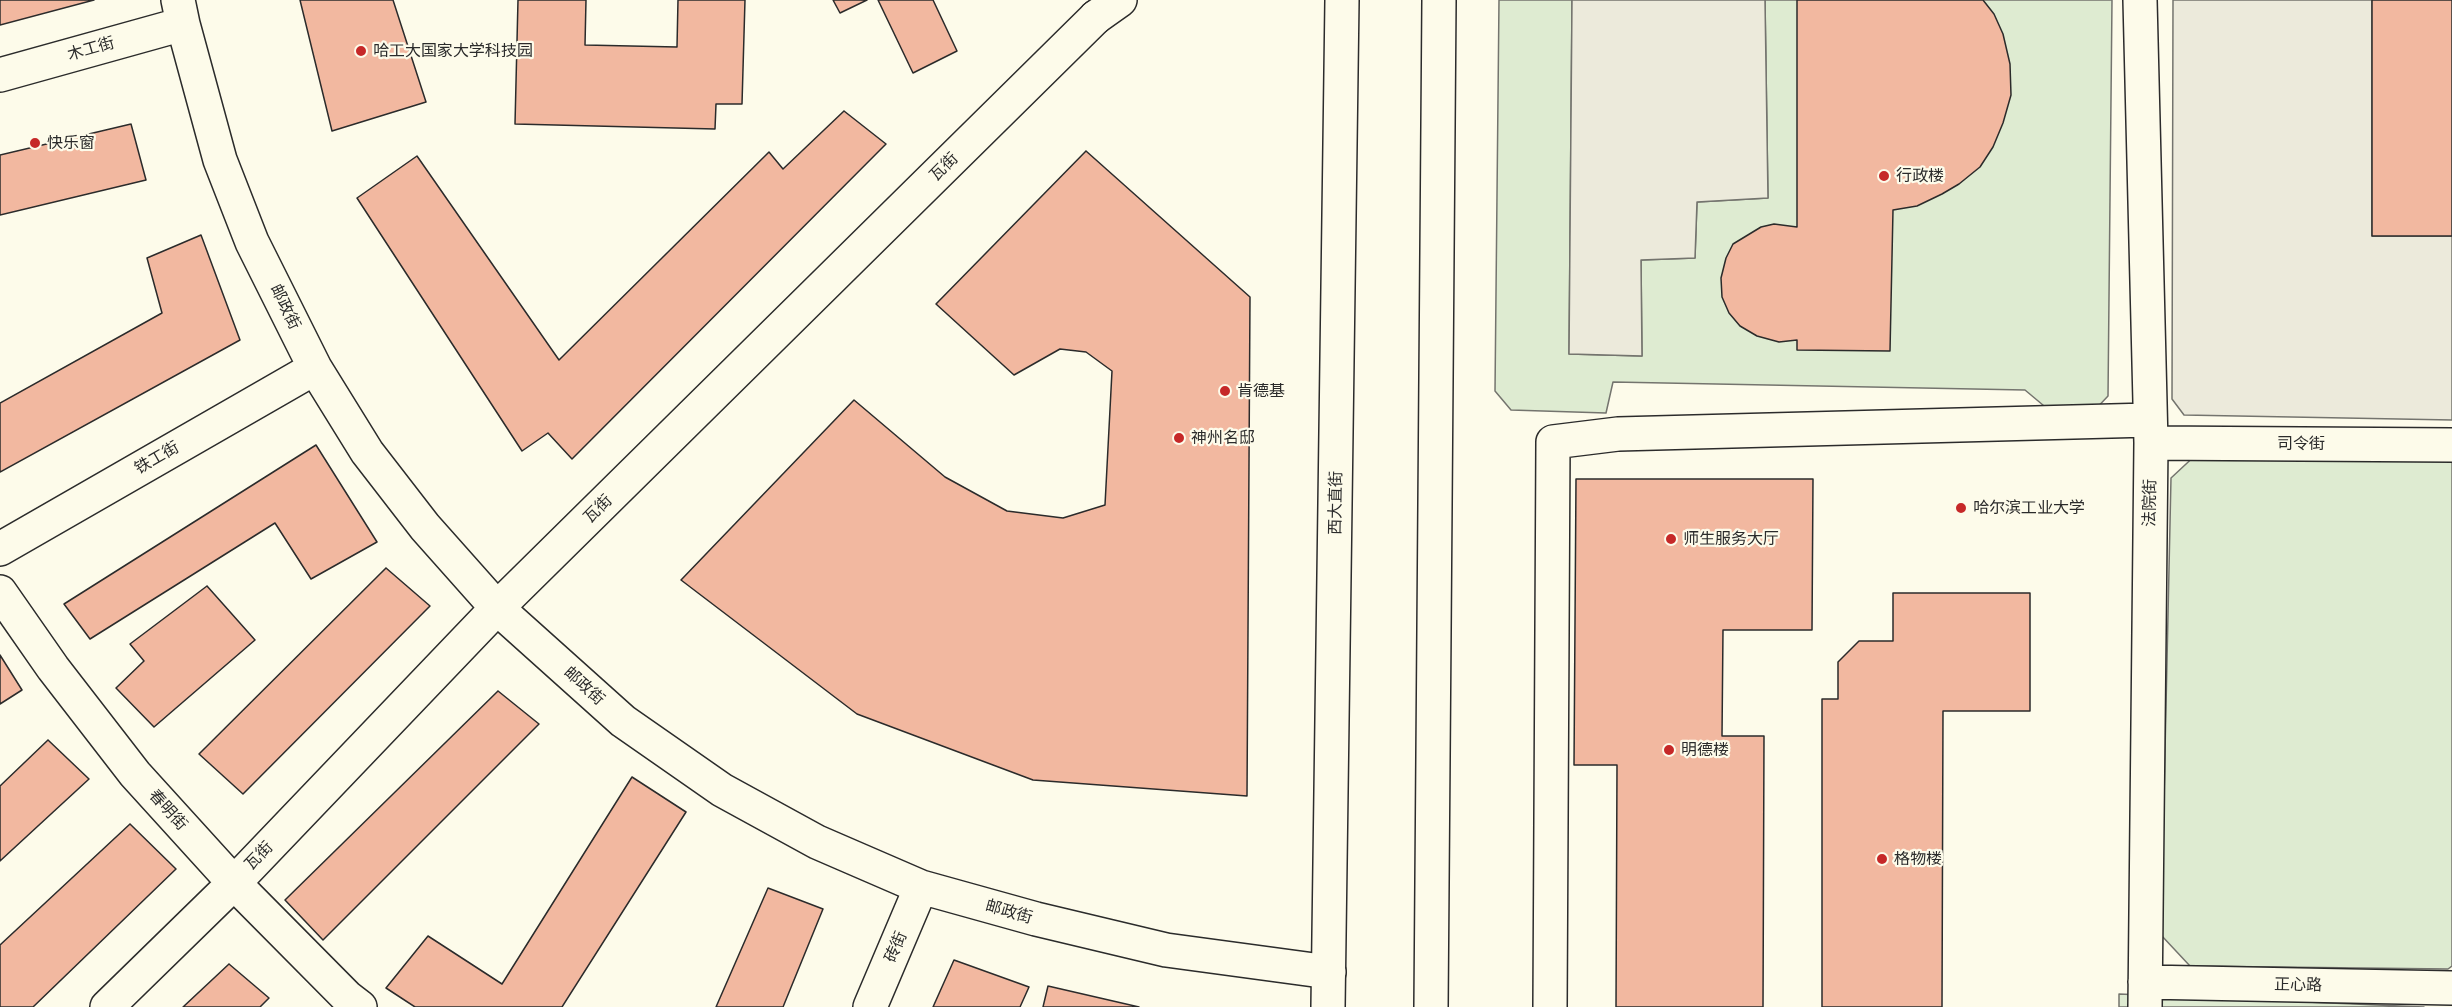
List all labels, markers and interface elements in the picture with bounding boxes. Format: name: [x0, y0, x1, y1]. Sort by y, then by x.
street label: 木工街: [65, 33, 117, 65]
place label: 哈工大国家大学科技园: [373, 41, 533, 61]
marker: 哈工大国家大学科技园: [354, 44, 368, 58]
place label: 快乐窗: [47, 133, 95, 153]
marker: 快乐窗: [28, 136, 42, 150]
street label: 瓦街: [926, 149, 962, 185]
place label: 行政楼: [1896, 166, 1944, 186]
marker: 行政楼: [1877, 169, 1891, 183]
street label: 邮政街: [266, 281, 304, 333]
place label: 肯德基: [1237, 381, 1285, 401]
marker: 肯德基: [1218, 384, 1232, 398]
place label: 神州名邸: [1191, 428, 1255, 448]
marker: 神州名邸: [1172, 431, 1186, 445]
street label: 司令街: [2277, 434, 2325, 454]
street label: 铁工街: [131, 438, 183, 478]
street label: 西大直街: [1326, 471, 1346, 535]
street label: 法院街: [2140, 479, 2160, 527]
street label: 瓦街: [580, 491, 616, 527]
place label: 哈尔滨工业大学: [1973, 498, 2085, 518]
marker: 哈尔滨工业大学: [1954, 501, 1968, 515]
place label: 师生服务大厅: [1683, 529, 1779, 549]
marker: 师生服务大厅: [1664, 532, 1678, 546]
street label: 邮政街: [560, 663, 608, 709]
place label: 明德楼: [1681, 740, 1729, 760]
marker: 明德楼: [1662, 743, 1676, 757]
street label: 春明街: [145, 786, 191, 834]
street label: 瓦街: [241, 838, 277, 874]
place label: 格物楼: [1894, 849, 1942, 869]
marker: 格物楼: [1875, 852, 1889, 866]
street label: 邮政街: [983, 896, 1035, 928]
street label: 砖街: [881, 929, 911, 965]
street label: 正心路: [2274, 975, 2322, 995]

